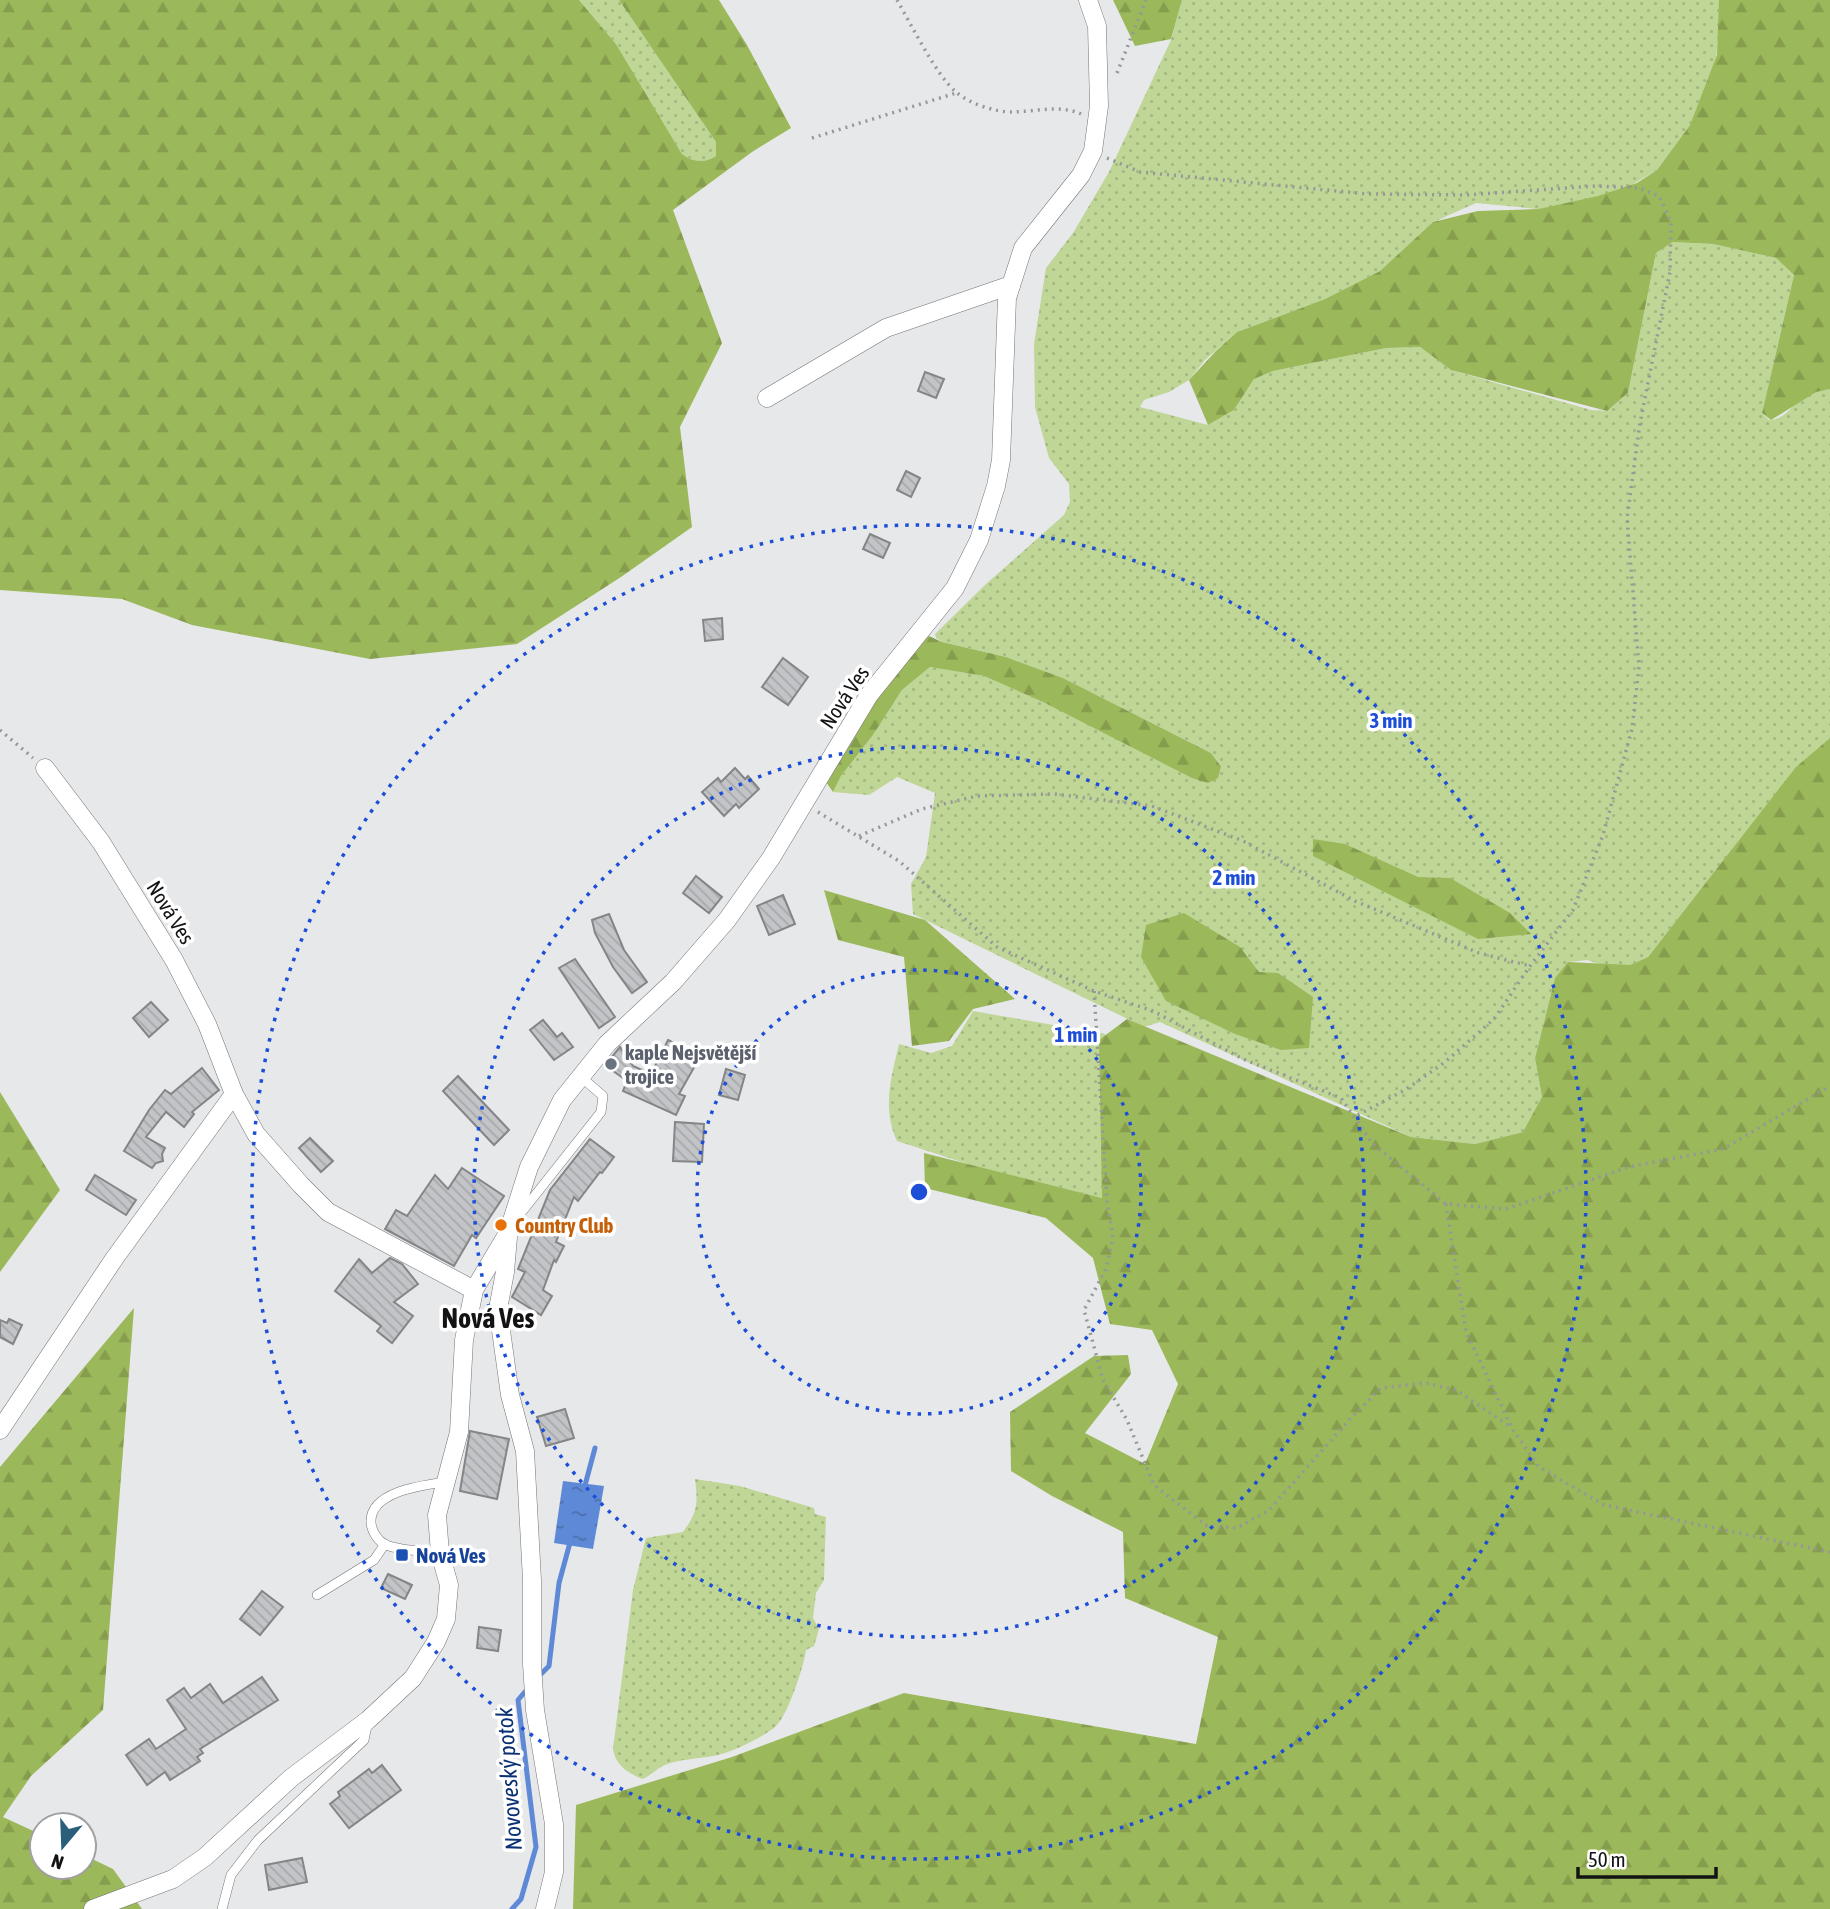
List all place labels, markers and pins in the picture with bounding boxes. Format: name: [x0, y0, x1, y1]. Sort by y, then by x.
place label: kaple Nejsvětější trojice: [624, 1040, 756, 1088]
marker: kaple Nejsvětější trojice: [603, 1056, 619, 1072]
centre of rings: [907, 1180, 931, 1204]
place label: Country Club: [515, 1213, 614, 1237]
marker: Country Club: [493, 1217, 509, 1233]
place label: Nová Ves: [416, 1543, 486, 1567]
marker: Nová Ves: [394, 1547, 410, 1563]

